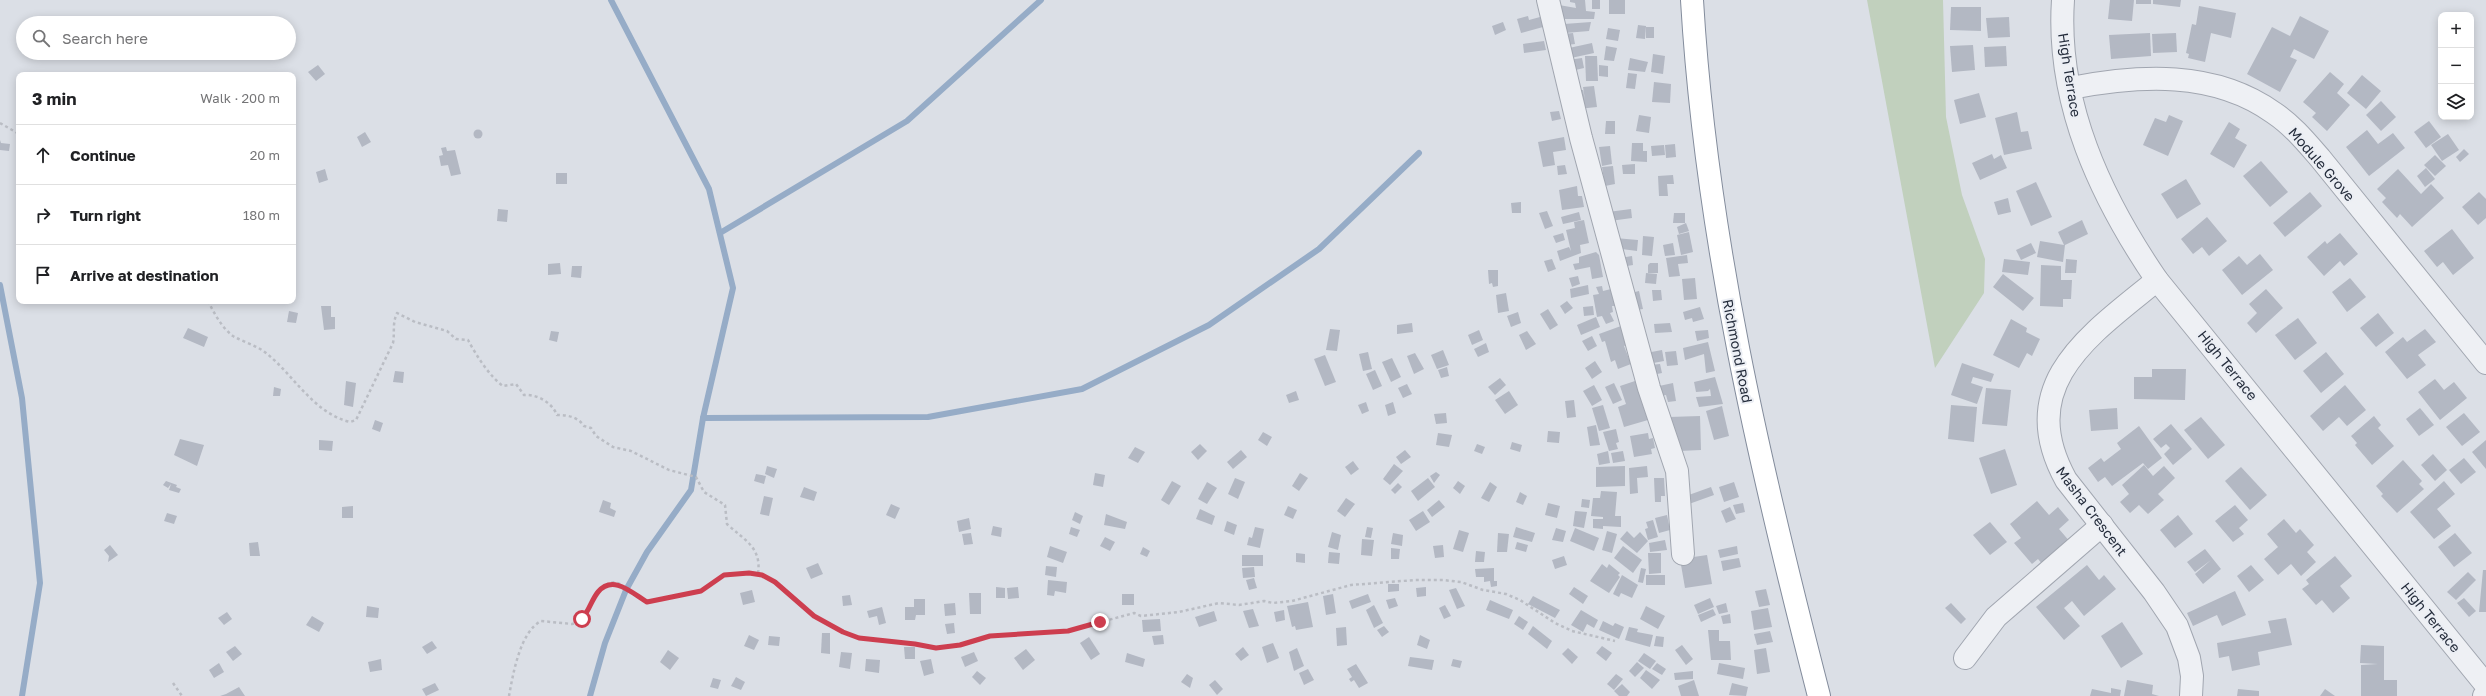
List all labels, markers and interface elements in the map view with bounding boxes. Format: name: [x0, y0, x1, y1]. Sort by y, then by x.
map controls: [2438, 12, 2474, 120]
button: +: [2438, 12, 2474, 48]
search box: [16, 16, 296, 60]
icon: search: [30, 27, 52, 49]
text: Search here: [62, 29, 148, 47]
street label: High Terrace: [2055, 32, 2085, 118]
button: −: [2438, 48, 2474, 84]
button: layers: [2438, 84, 2474, 120]
text: 3 min: [32, 88, 76, 109]
text: Walk · 200 m: [200, 90, 280, 106]
street label: Module Grove: [2285, 124, 2359, 204]
icon: ahead: [32, 144, 54, 166]
text: Continue: [70, 146, 136, 164]
text: 20 m: [250, 147, 280, 163]
icon: right: [32, 204, 54, 226]
text: Turn right: [70, 206, 141, 224]
text: 180 m: [243, 207, 280, 223]
icon: arrive: [32, 264, 54, 286]
text: Arrive at destination: [70, 266, 219, 284]
street label: Richmond Road: [1720, 298, 1756, 404]
street label: High Terrace: [2195, 327, 2261, 403]
street label: Masha Crescent: [2053, 463, 2131, 559]
street label: High Terrace: [2398, 579, 2464, 655]
route start: [573, 610, 591, 628]
route end: [1091, 613, 1109, 631]

